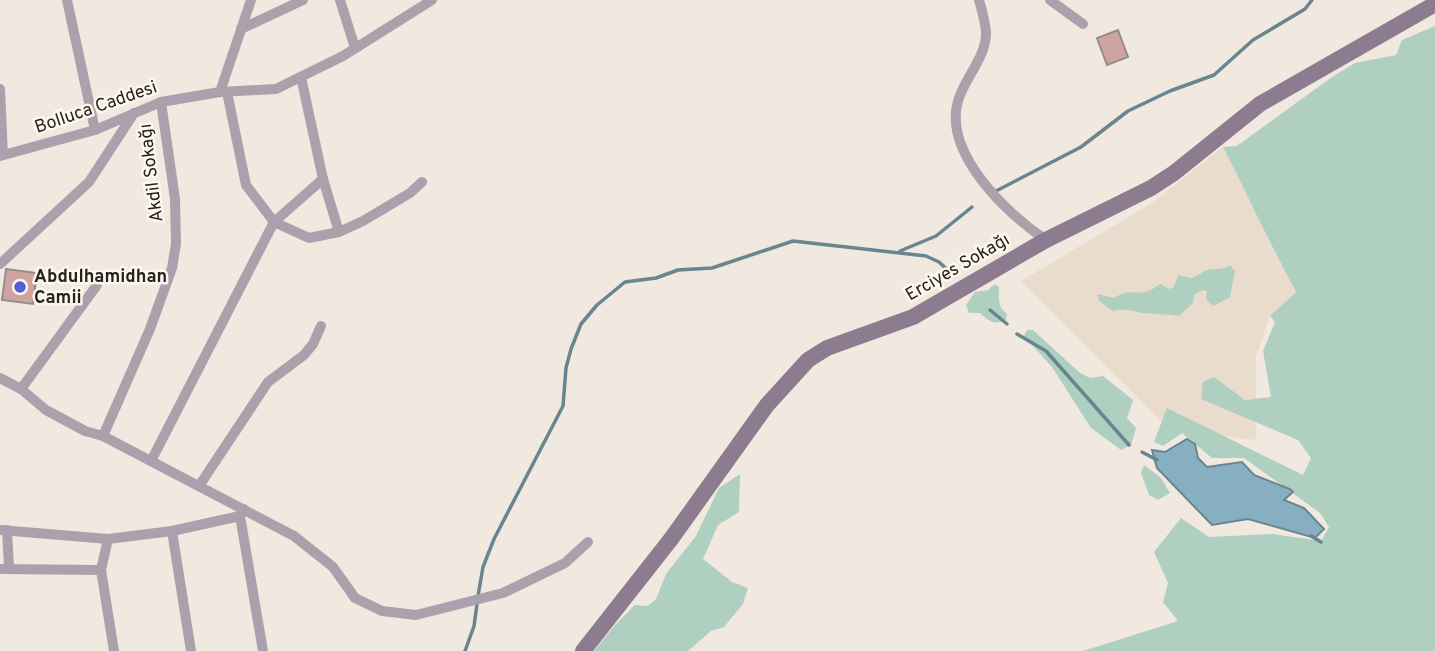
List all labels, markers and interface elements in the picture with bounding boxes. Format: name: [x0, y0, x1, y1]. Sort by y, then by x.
street label: Bolluca Caddesi: [32, 76, 160, 140]
street label: Akdil Sokağı: [135, 122, 169, 224]
street label: Erciyes Sokağı: [902, 229, 1014, 307]
place label: Abdulhamidhan Camii: [34, 266, 167, 310]
marker: Abdulhamidhan Camii: [12, 279, 28, 295]

